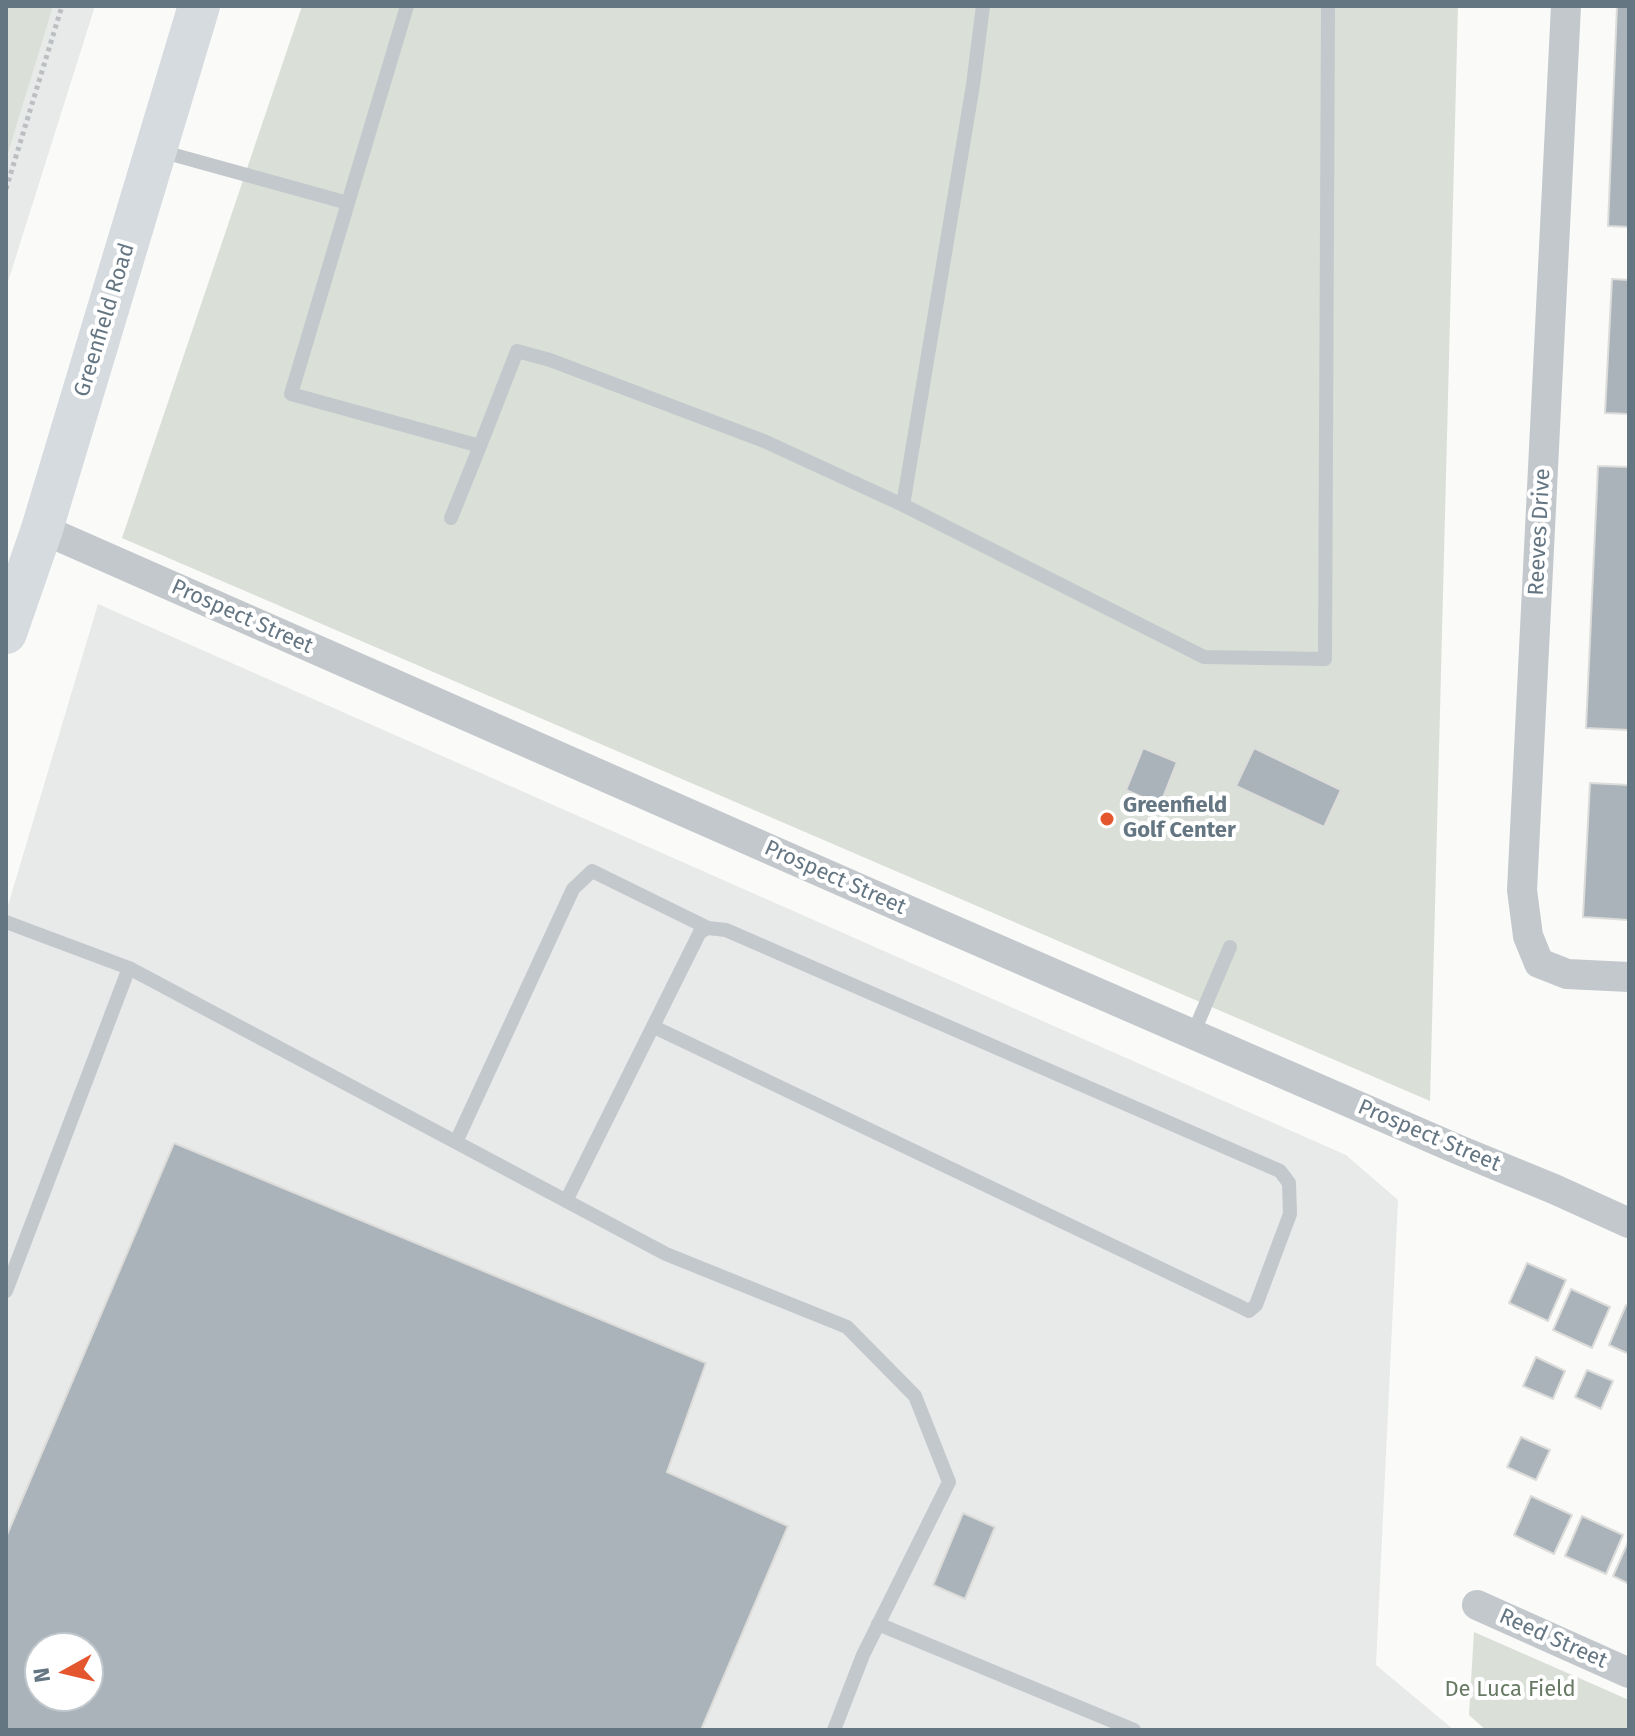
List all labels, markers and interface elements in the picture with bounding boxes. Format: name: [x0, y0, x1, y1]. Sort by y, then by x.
street label: Greenfield Road: [69, 240, 141, 400]
street label: Reeves Drive: [1523, 468, 1557, 596]
street label: Prospect Street: [167, 574, 317, 660]
place label: Greenfield Golf Center: [1123, 793, 1236, 844]
marker: Greenfield Golf Center: [1098, 810, 1116, 828]
street label: Prospect Street: [760, 835, 910, 921]
street label: Prospect Street: [1354, 1094, 1504, 1178]
street label: Reed Street: [1495, 1603, 1611, 1675]
north arrow: [24, 1632, 104, 1712]
text: N: [27, 1666, 56, 1684]
park label: De Luca Field: [1444, 1677, 1576, 1703]

